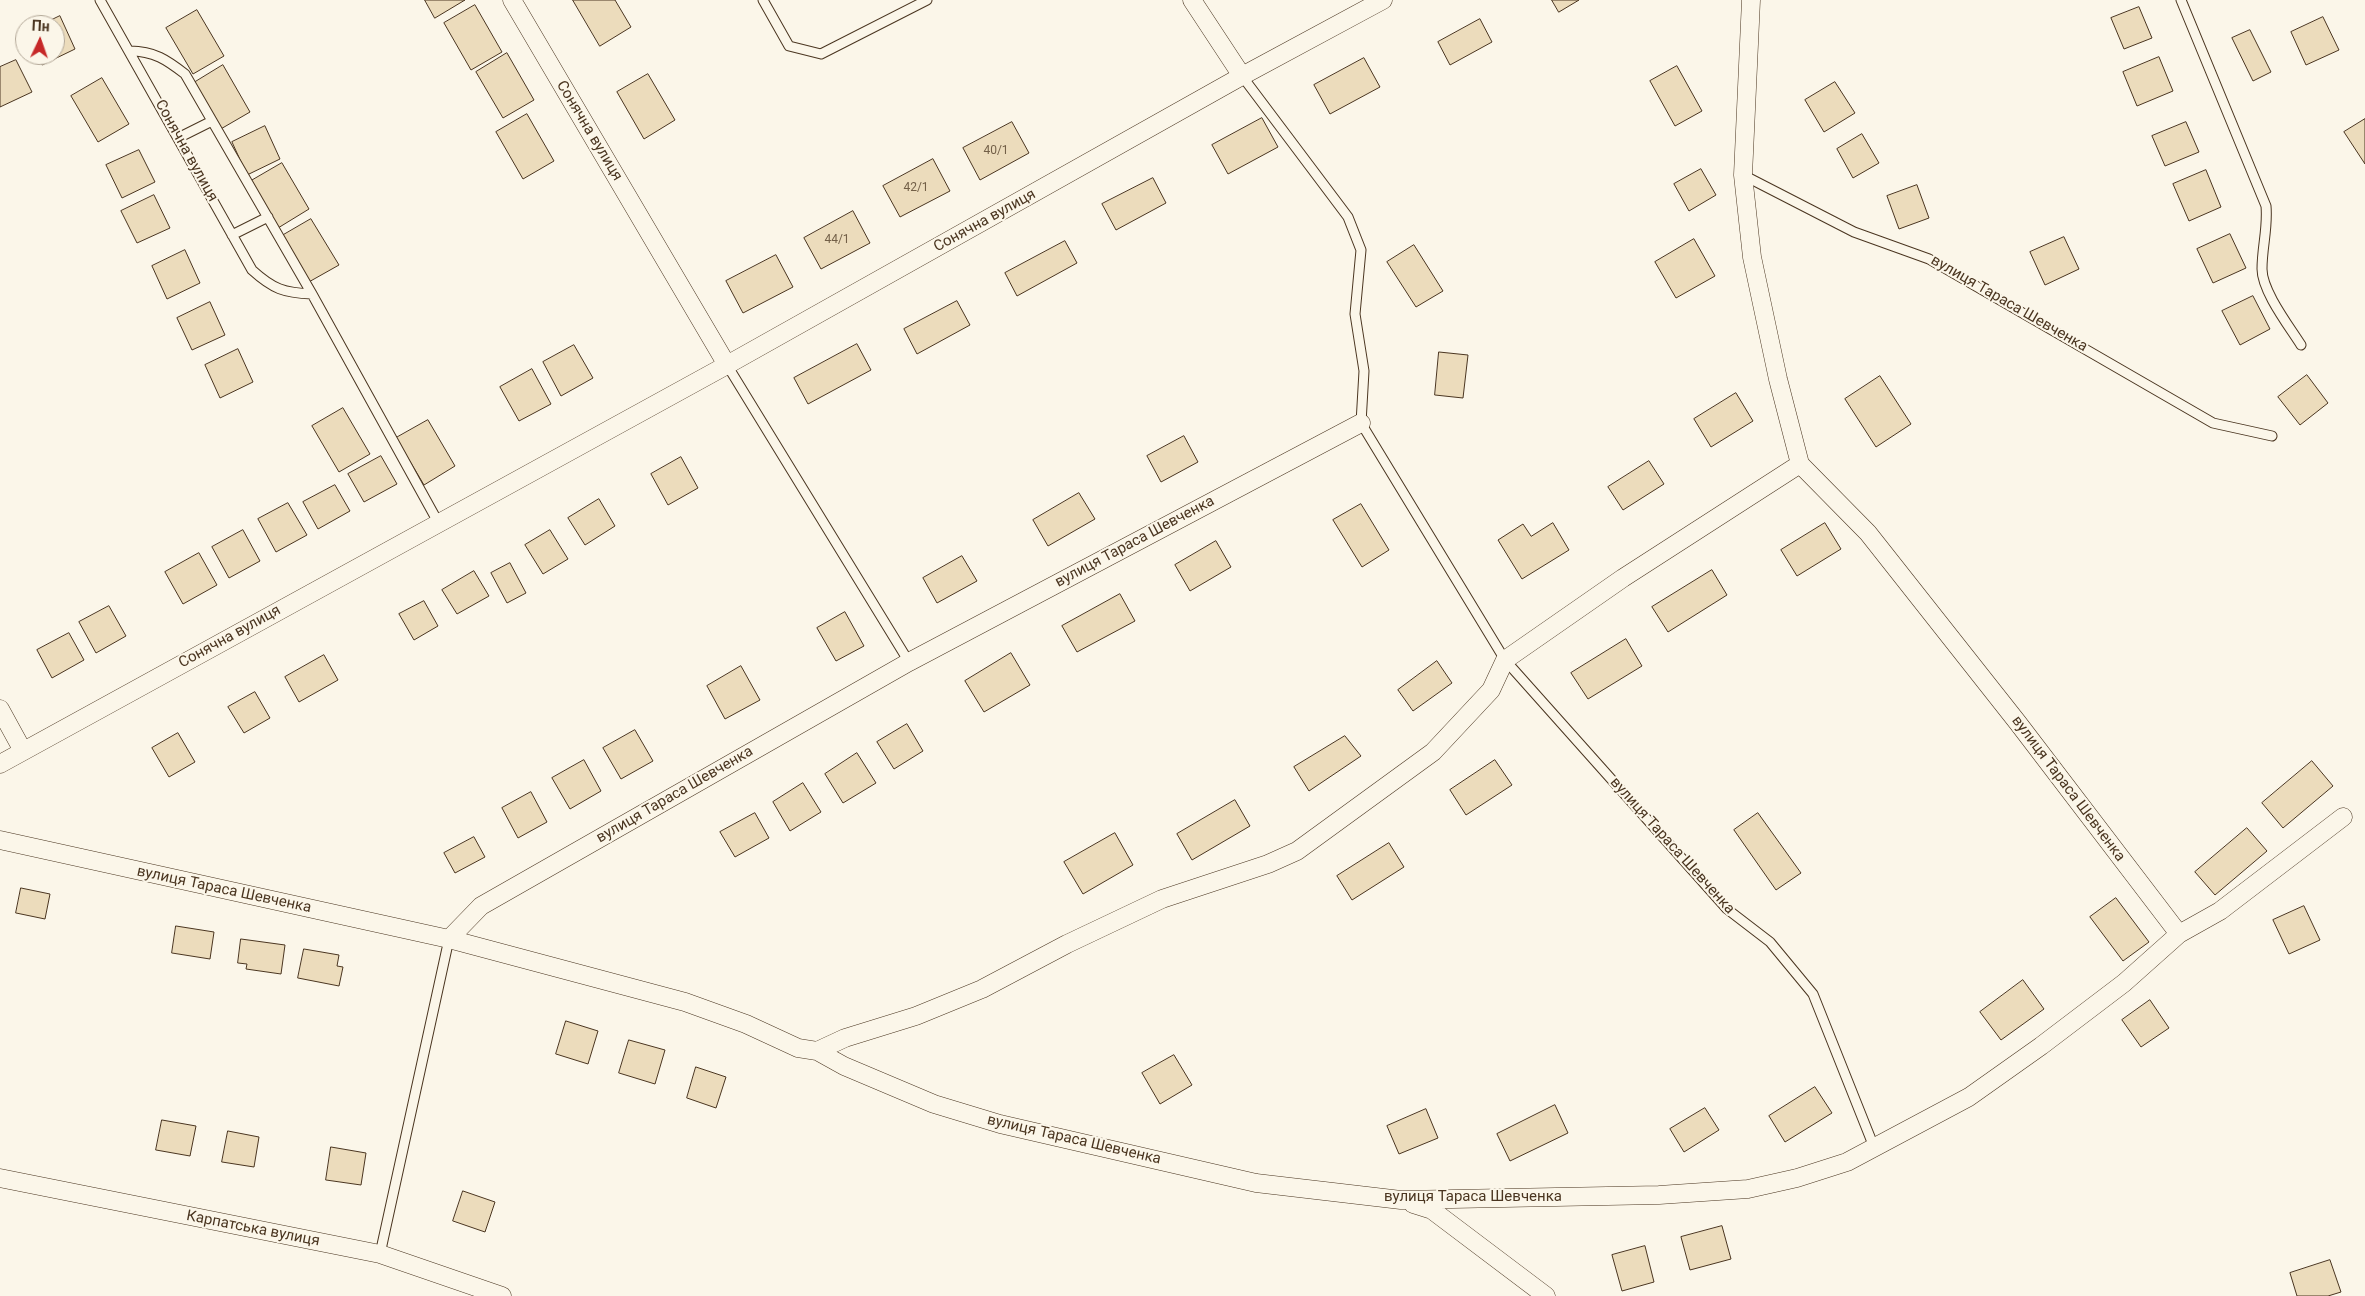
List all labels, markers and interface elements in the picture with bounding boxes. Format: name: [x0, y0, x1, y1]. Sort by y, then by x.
north arrow: [15, 15, 65, 65]
text: Пн: [31, 18, 50, 34]
street label: Сонячна вулиця: [552, 78, 626, 184]
street label: Сонячна вулиця: [151, 97, 221, 205]
house number: 40/1: [983, 144, 1009, 158]
house number: 42/1: [903, 181, 929, 195]
street label: Сонячна вулиця: [931, 186, 1039, 256]
house number: 44/1: [824, 233, 850, 247]
street label: вулиця Тараса Шевченка: [1927, 252, 2091, 356]
street label: вулиця Тараса Шевченка: [1052, 492, 1218, 592]
street label: Сонячна вулиця: [176, 602, 284, 672]
street label: вулиця Тараса Шевченка: [2007, 713, 2129, 865]
street label: вулиця Тараса Шевченка: [593, 743, 757, 847]
street label: вулиця Тараса Шевченка: [1606, 774, 1738, 918]
street label: вулиця Тараса Шевченка: [135, 863, 313, 917]
street label: вулиця Тараса Шевченка: [985, 1111, 1163, 1169]
street label: вулиця Тараса Шевченка: [1384, 1188, 1562, 1206]
street label: Карпатська вулиця: [185, 1207, 321, 1251]

